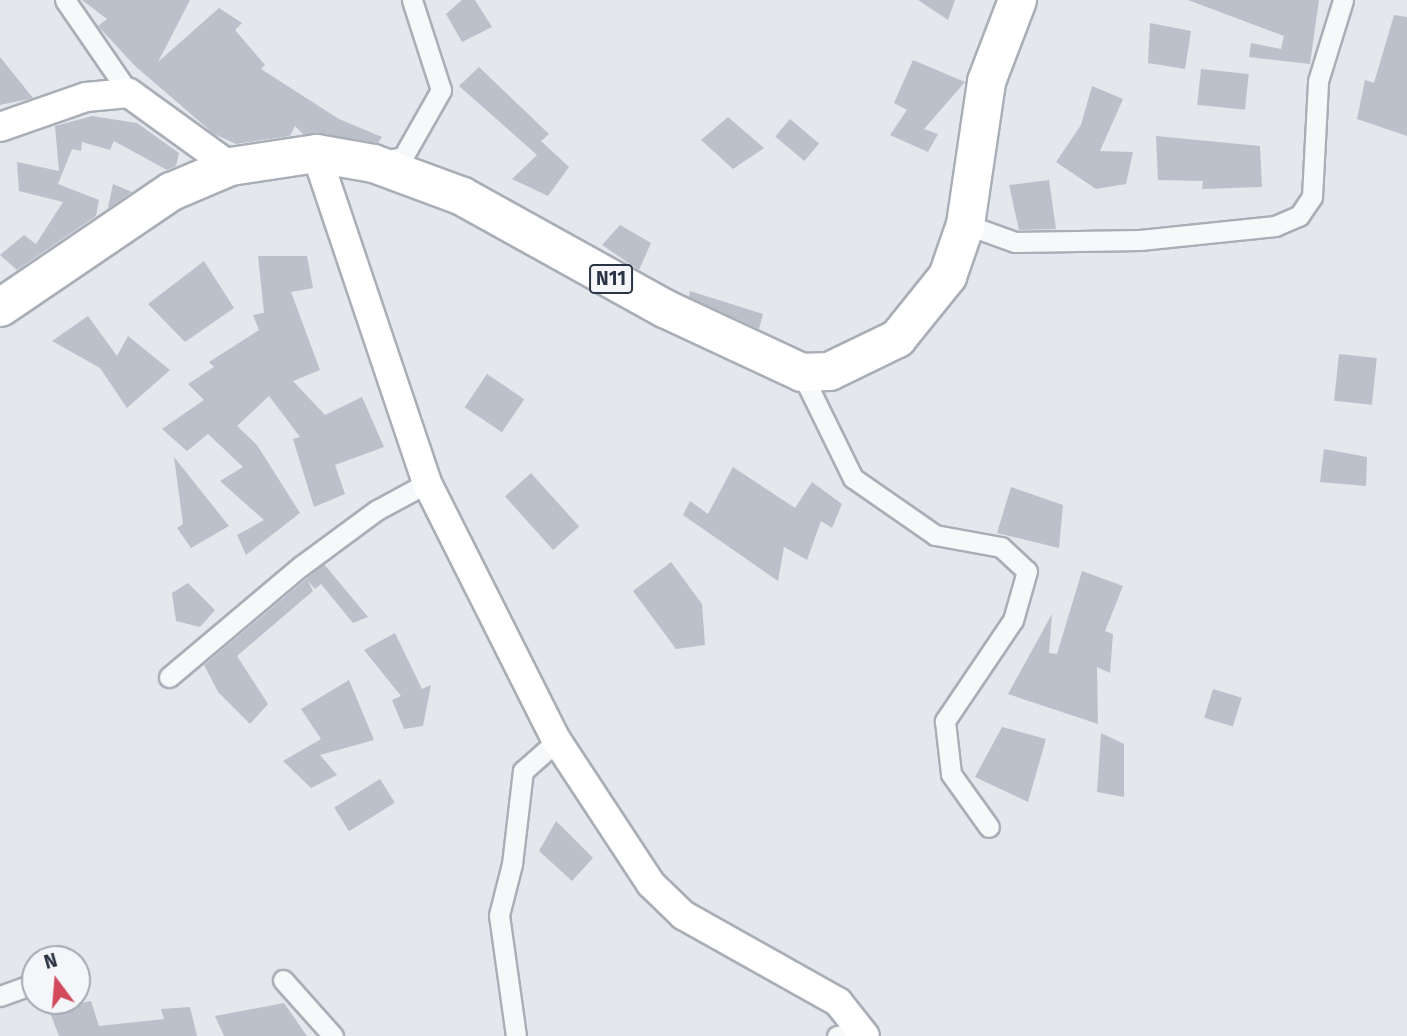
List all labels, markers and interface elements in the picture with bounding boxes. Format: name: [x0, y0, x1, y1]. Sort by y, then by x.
road number: N11: [588, 264, 634, 294]
north arrow: [21, 945, 91, 1015]
text: N: [41, 948, 60, 974]

